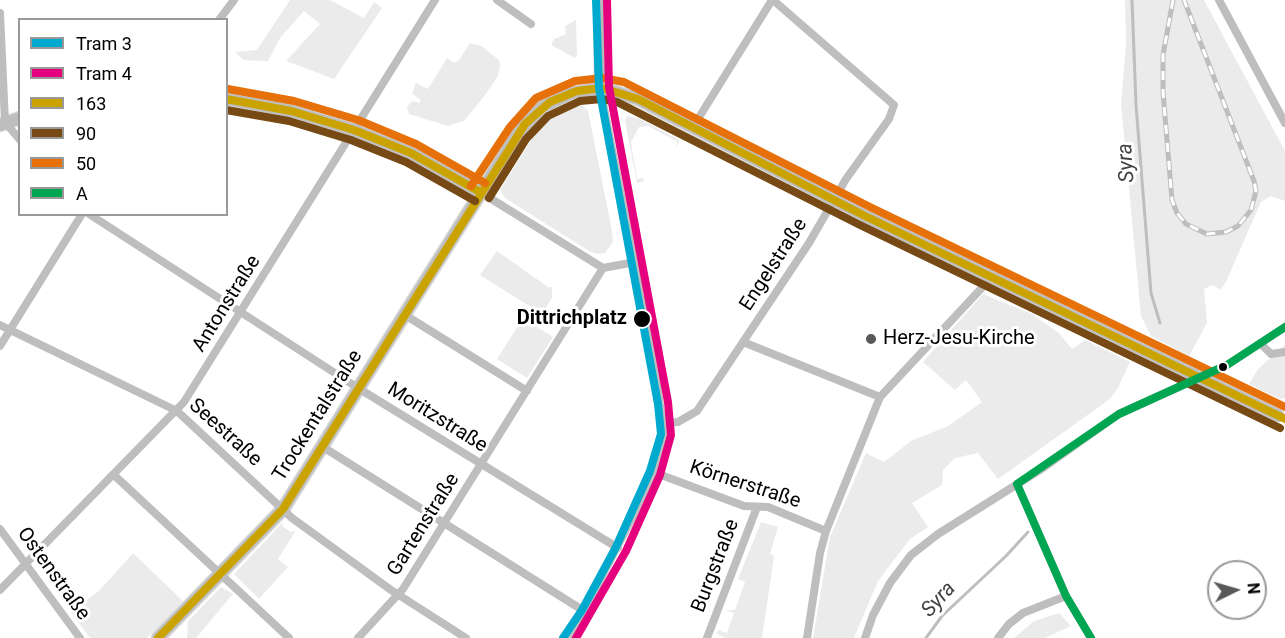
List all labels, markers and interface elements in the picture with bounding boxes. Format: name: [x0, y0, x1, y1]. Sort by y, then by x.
legend: [18, 18, 228, 216]
text: Tram 3: [76, 33, 132, 54]
text: Tram 4: [76, 63, 132, 84]
text: 163: [76, 93, 106, 114]
text: 90: [76, 123, 96, 144]
water label: Syra: [1113, 143, 1141, 183]
text: 50: [76, 153, 96, 174]
text: A: [76, 183, 88, 204]
street label: Engelstraße: [735, 214, 813, 316]
street label: Antonstraße: [188, 251, 266, 357]
place label: Dittrichplatz: [517, 307, 627, 331]
marker: Dittrichplatz: [632, 309, 652, 329]
place label: Herz-Jesu-Kirche: [883, 327, 1035, 351]
marker: Herz-Jesu-Kirche: [864, 332, 878, 346]
street label: Trockentalstraße: [268, 346, 368, 486]
unlabelled marker: [1217, 361, 1229, 373]
street label: Moritzstraße: [382, 378, 492, 458]
street label: Seestraße: [184, 394, 266, 472]
street label: Körnerstraße: [686, 456, 804, 514]
street label: Gartenstraße: [383, 469, 465, 581]
street label: Burgstraße: [687, 516, 745, 616]
street label: Ostenstraße: [11, 523, 95, 625]
north arrow: [1207, 560, 1267, 620]
water label: Syra: [916, 577, 962, 623]
text: N: [1243, 582, 1263, 595]

